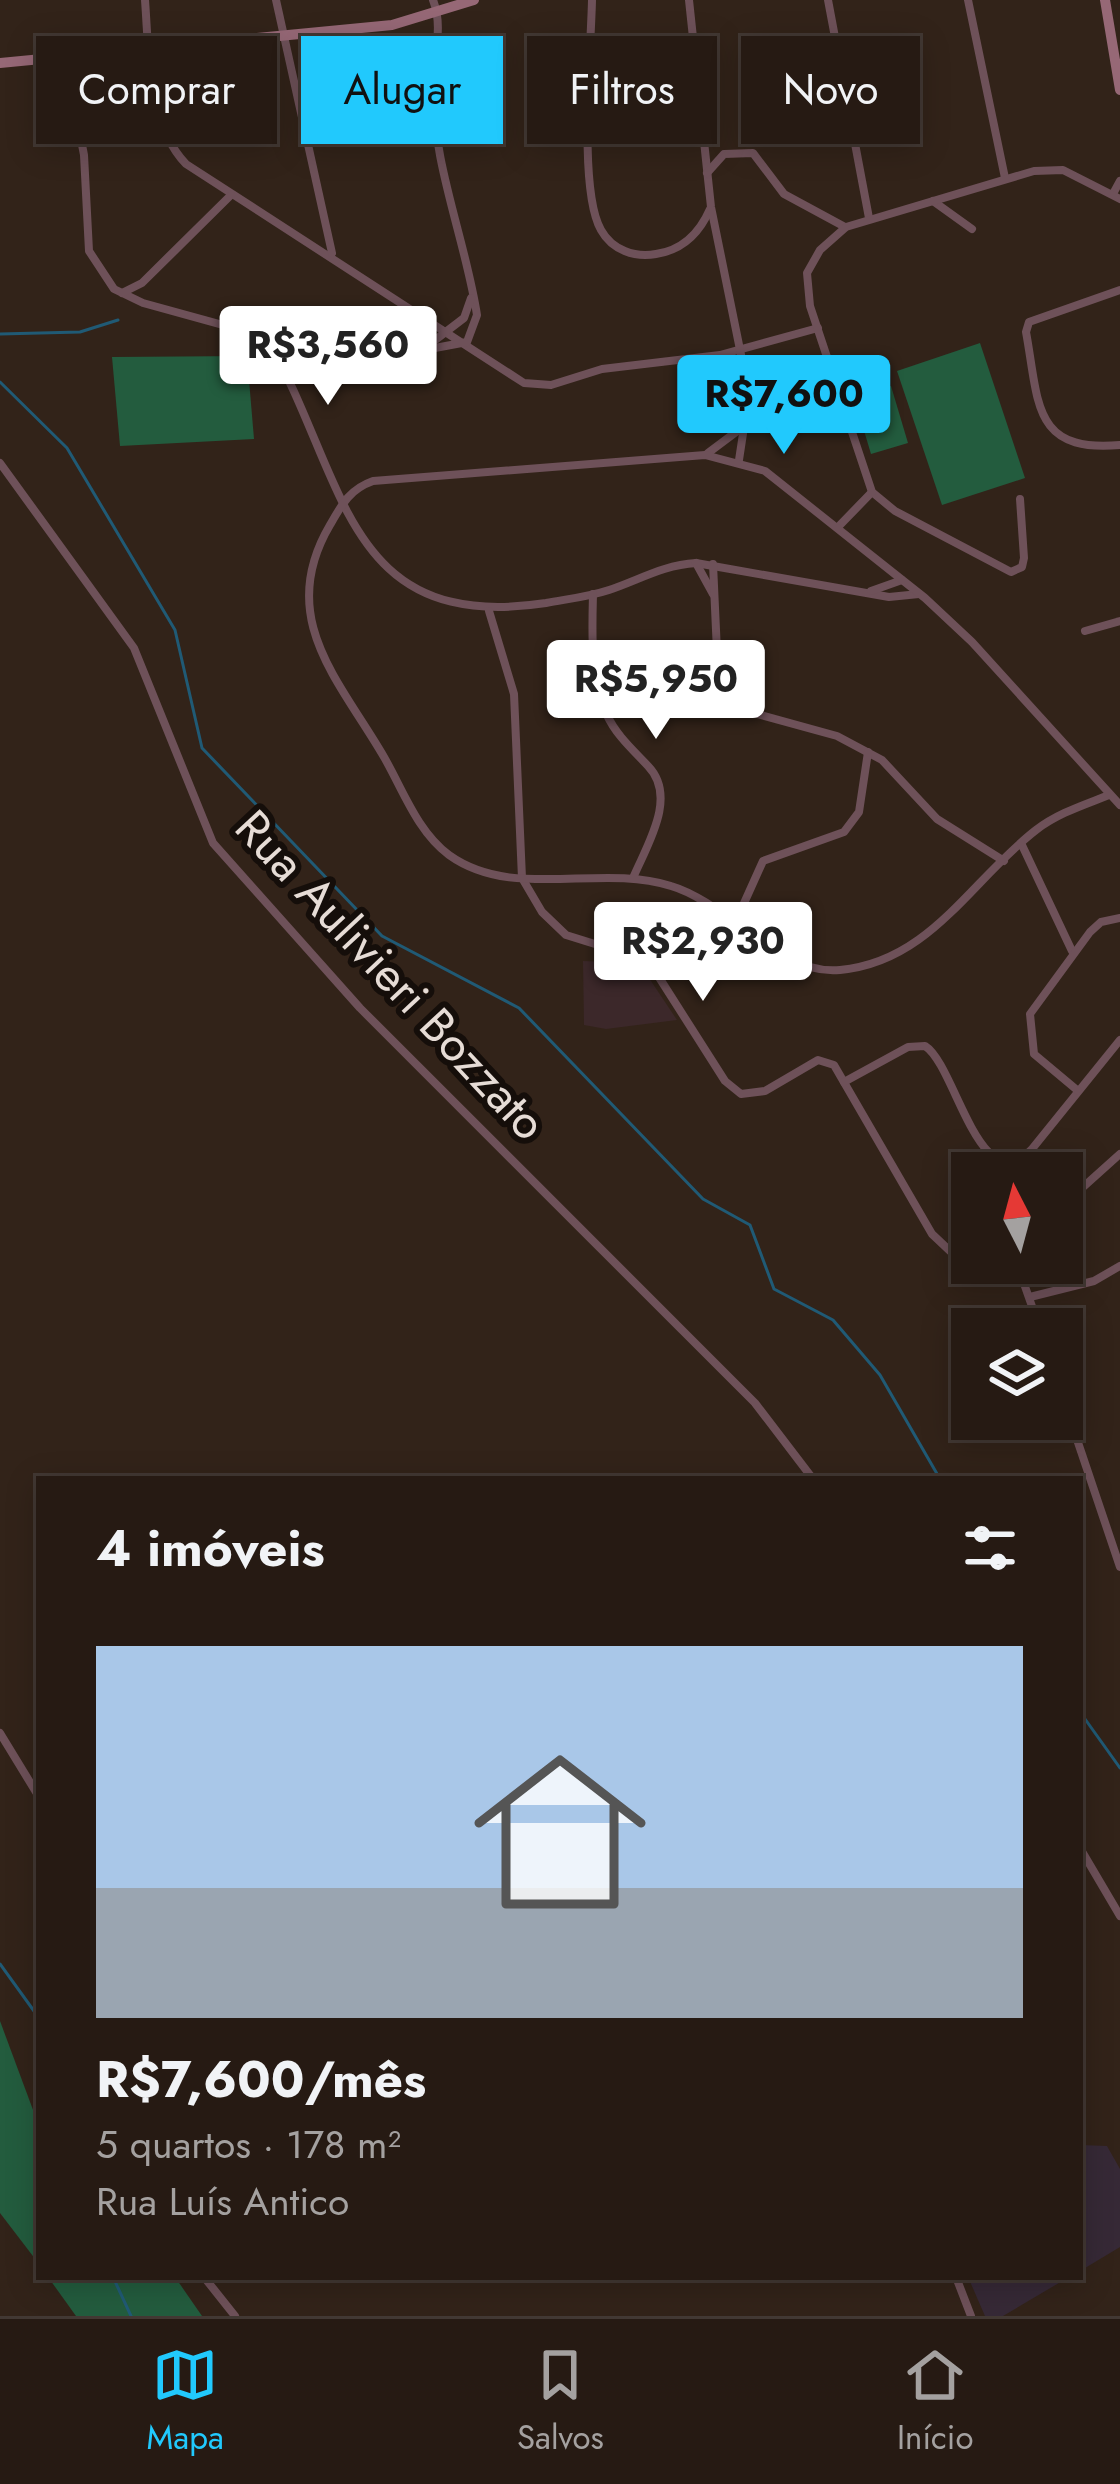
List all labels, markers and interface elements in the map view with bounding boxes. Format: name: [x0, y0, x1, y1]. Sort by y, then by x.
chip: Comprar: [36, 36, 277, 144]
chip: Alugar: [301, 36, 503, 144]
chip: Filtros: [527, 36, 717, 144]
chip: Novo: [741, 36, 920, 144]
pin: R$3,560: [217, 306, 439, 408]
text: R$3,560: [247, 316, 409, 373]
pin: R$7,600: [673, 355, 895, 457]
text: R$7,600: [704, 365, 864, 422]
pin: R$5,950: [545, 640, 767, 742]
text: R$5,950: [574, 650, 738, 707]
street label: Rua Aulivieri Bozzato: [219, 794, 563, 1156]
pin: R$2,930: [592, 902, 814, 1004]
text: R$2,930: [621, 912, 785, 969]
north arrow: [951, 1152, 1083, 1284]
map controls: [951, 1152, 1083, 1440]
button: layers: [951, 1308, 1083, 1440]
text: 4 imóveis: [96, 1511, 325, 1585]
icon: filters: [957, 1515, 1023, 1581]
icon: home: [452, 1724, 668, 1940]
text: R$7,600/mês: [96, 2042, 426, 2116]
text: 5 quartos · 178 m²: [96, 2116, 401, 2173]
text: Rua Luís Antico: [96, 2173, 349, 2230]
tab: Mapa: [147, 2342, 224, 2461]
tab: Salvos: [517, 2342, 604, 2461]
tab: Início: [897, 2342, 973, 2461]

